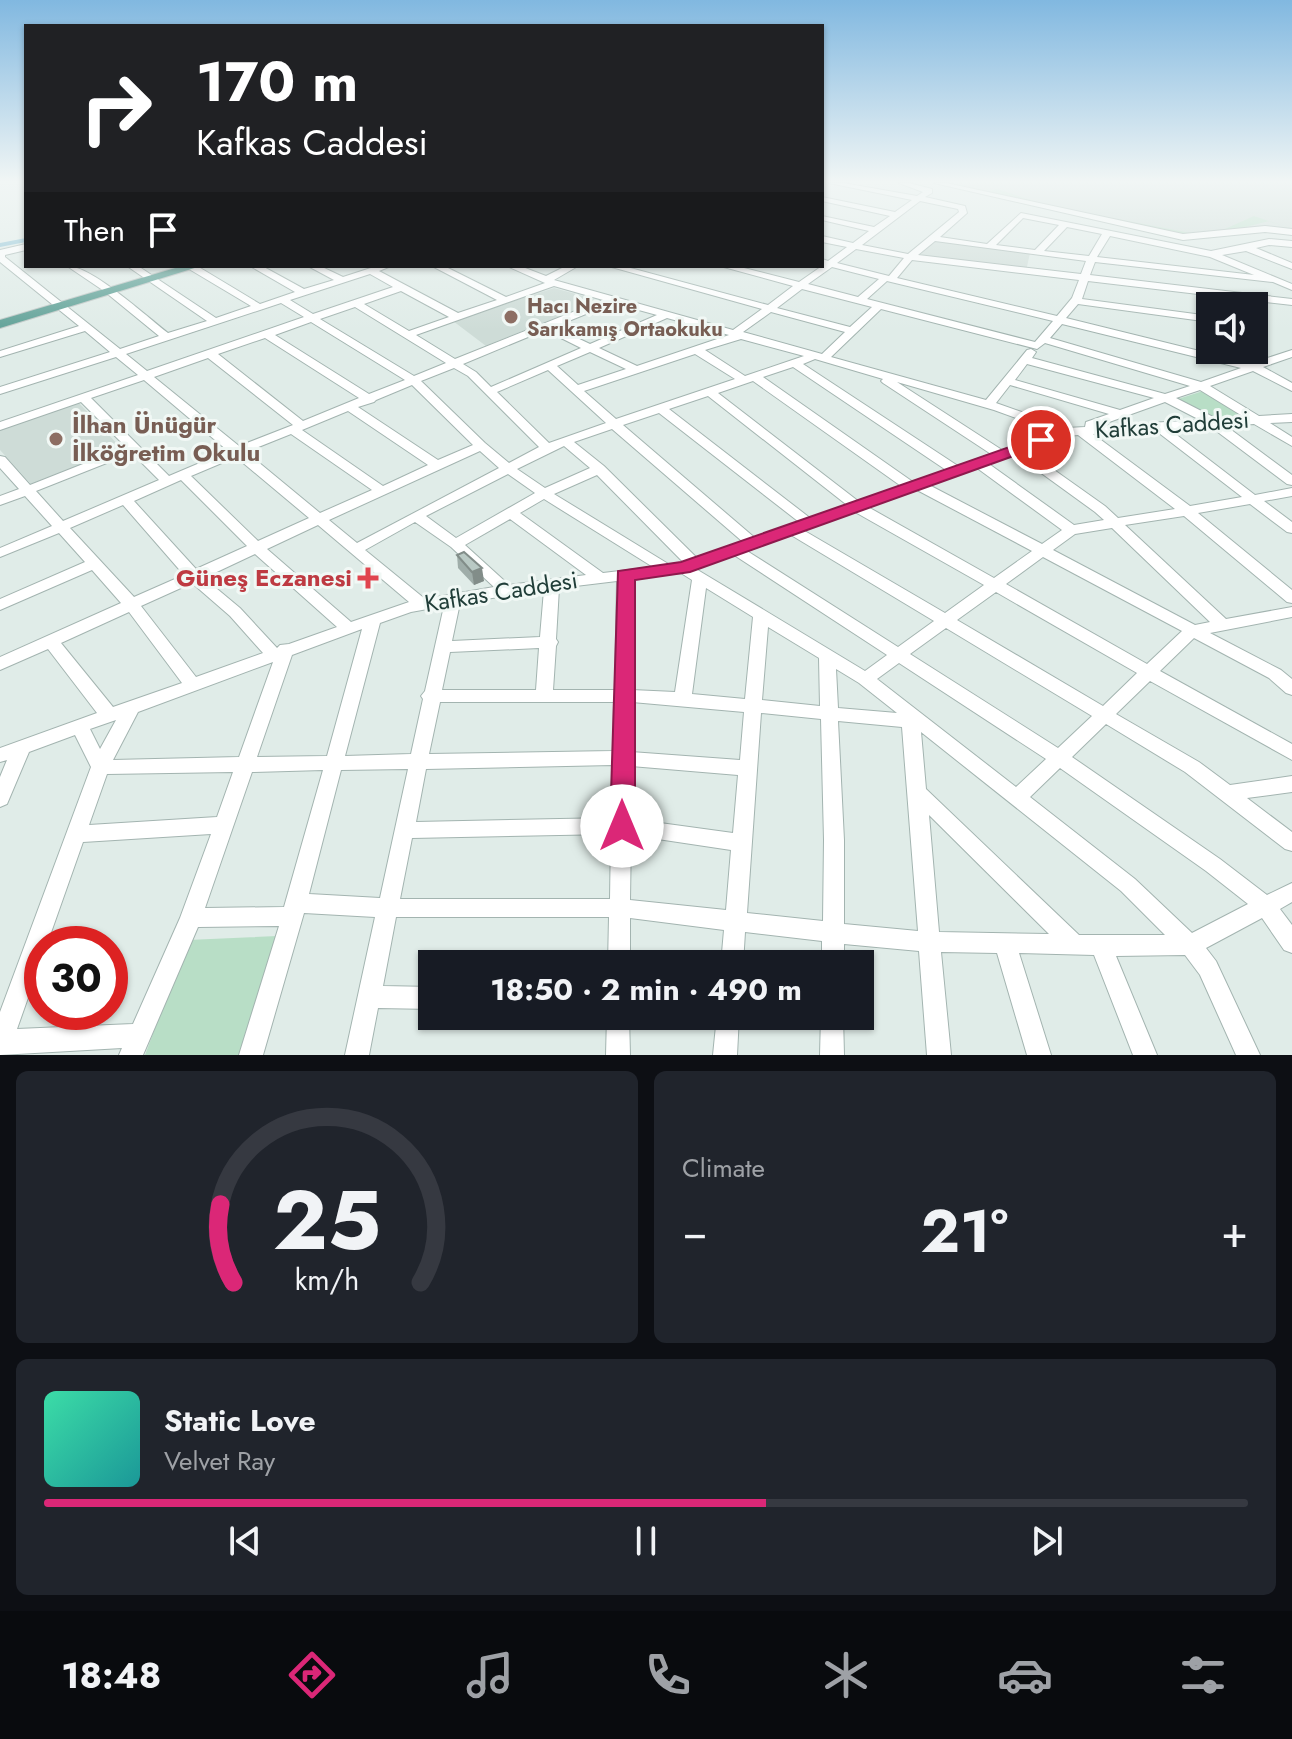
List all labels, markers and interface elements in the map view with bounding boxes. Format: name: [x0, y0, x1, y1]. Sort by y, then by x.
text: 170 m: [196, 41, 358, 122]
icon: right: [64, 56, 168, 160]
text: Kafkas Caddesi: [196, 116, 428, 168]
icon: arrive: [141, 208, 185, 252]
text: Then: [64, 209, 125, 252]
place label: Hacı Nezire Sarıkamış Ortaokuku: [527, 292, 723, 344]
map controls: [1196, 292, 1268, 364]
button: sound: [1196, 292, 1268, 364]
marker: Hacı Nezire Sarıkamış Ortaokuku: [502, 308, 520, 326]
street label: Kafkas Caddesi: [1094, 402, 1250, 447]
pin: [1007, 406, 1075, 474]
place label: İlhan Ünügür İlköğretim Okulu: [72, 407, 260, 470]
icon: arrive: [1019, 418, 1063, 462]
marker: İlhan Ünügür İlköğretim Okulu: [47, 430, 65, 448]
place label: Güneş Eczanesi: [176, 560, 352, 595]
street label: Kafkas Caddesi: [422, 562, 580, 621]
marker: Güneş Eczanesi: [359, 569, 377, 587]
position arrow: [580, 784, 664, 868]
speed limit sign: 30: [24, 926, 128, 1030]
text: 18:50 · 2 min · 490 m: [490, 968, 802, 1011]
text: Climate: [682, 1149, 765, 1187]
text: 25: [273, 1160, 381, 1280]
text: 21°: [921, 1188, 1008, 1275]
text: −: [682, 1200, 708, 1264]
text: +: [1221, 1200, 1248, 1264]
text: km/h: [295, 1259, 359, 1301]
text: Static Love: [164, 1399, 316, 1442]
text: Velvet Ray: [164, 1442, 275, 1480]
icon: previous: [223, 1519, 267, 1563]
icon: pause: [624, 1519, 668, 1563]
icon: next: [1025, 1519, 1069, 1563]
icon: directions: [284, 1647, 340, 1703]
icon: music: [462, 1647, 518, 1703]
icon: phone: [640, 1647, 696, 1703]
icon: climate: [818, 1647, 874, 1703]
icon: car: [997, 1647, 1053, 1703]
icon: filters: [1175, 1647, 1231, 1703]
text: 18:48: [61, 1649, 161, 1701]

